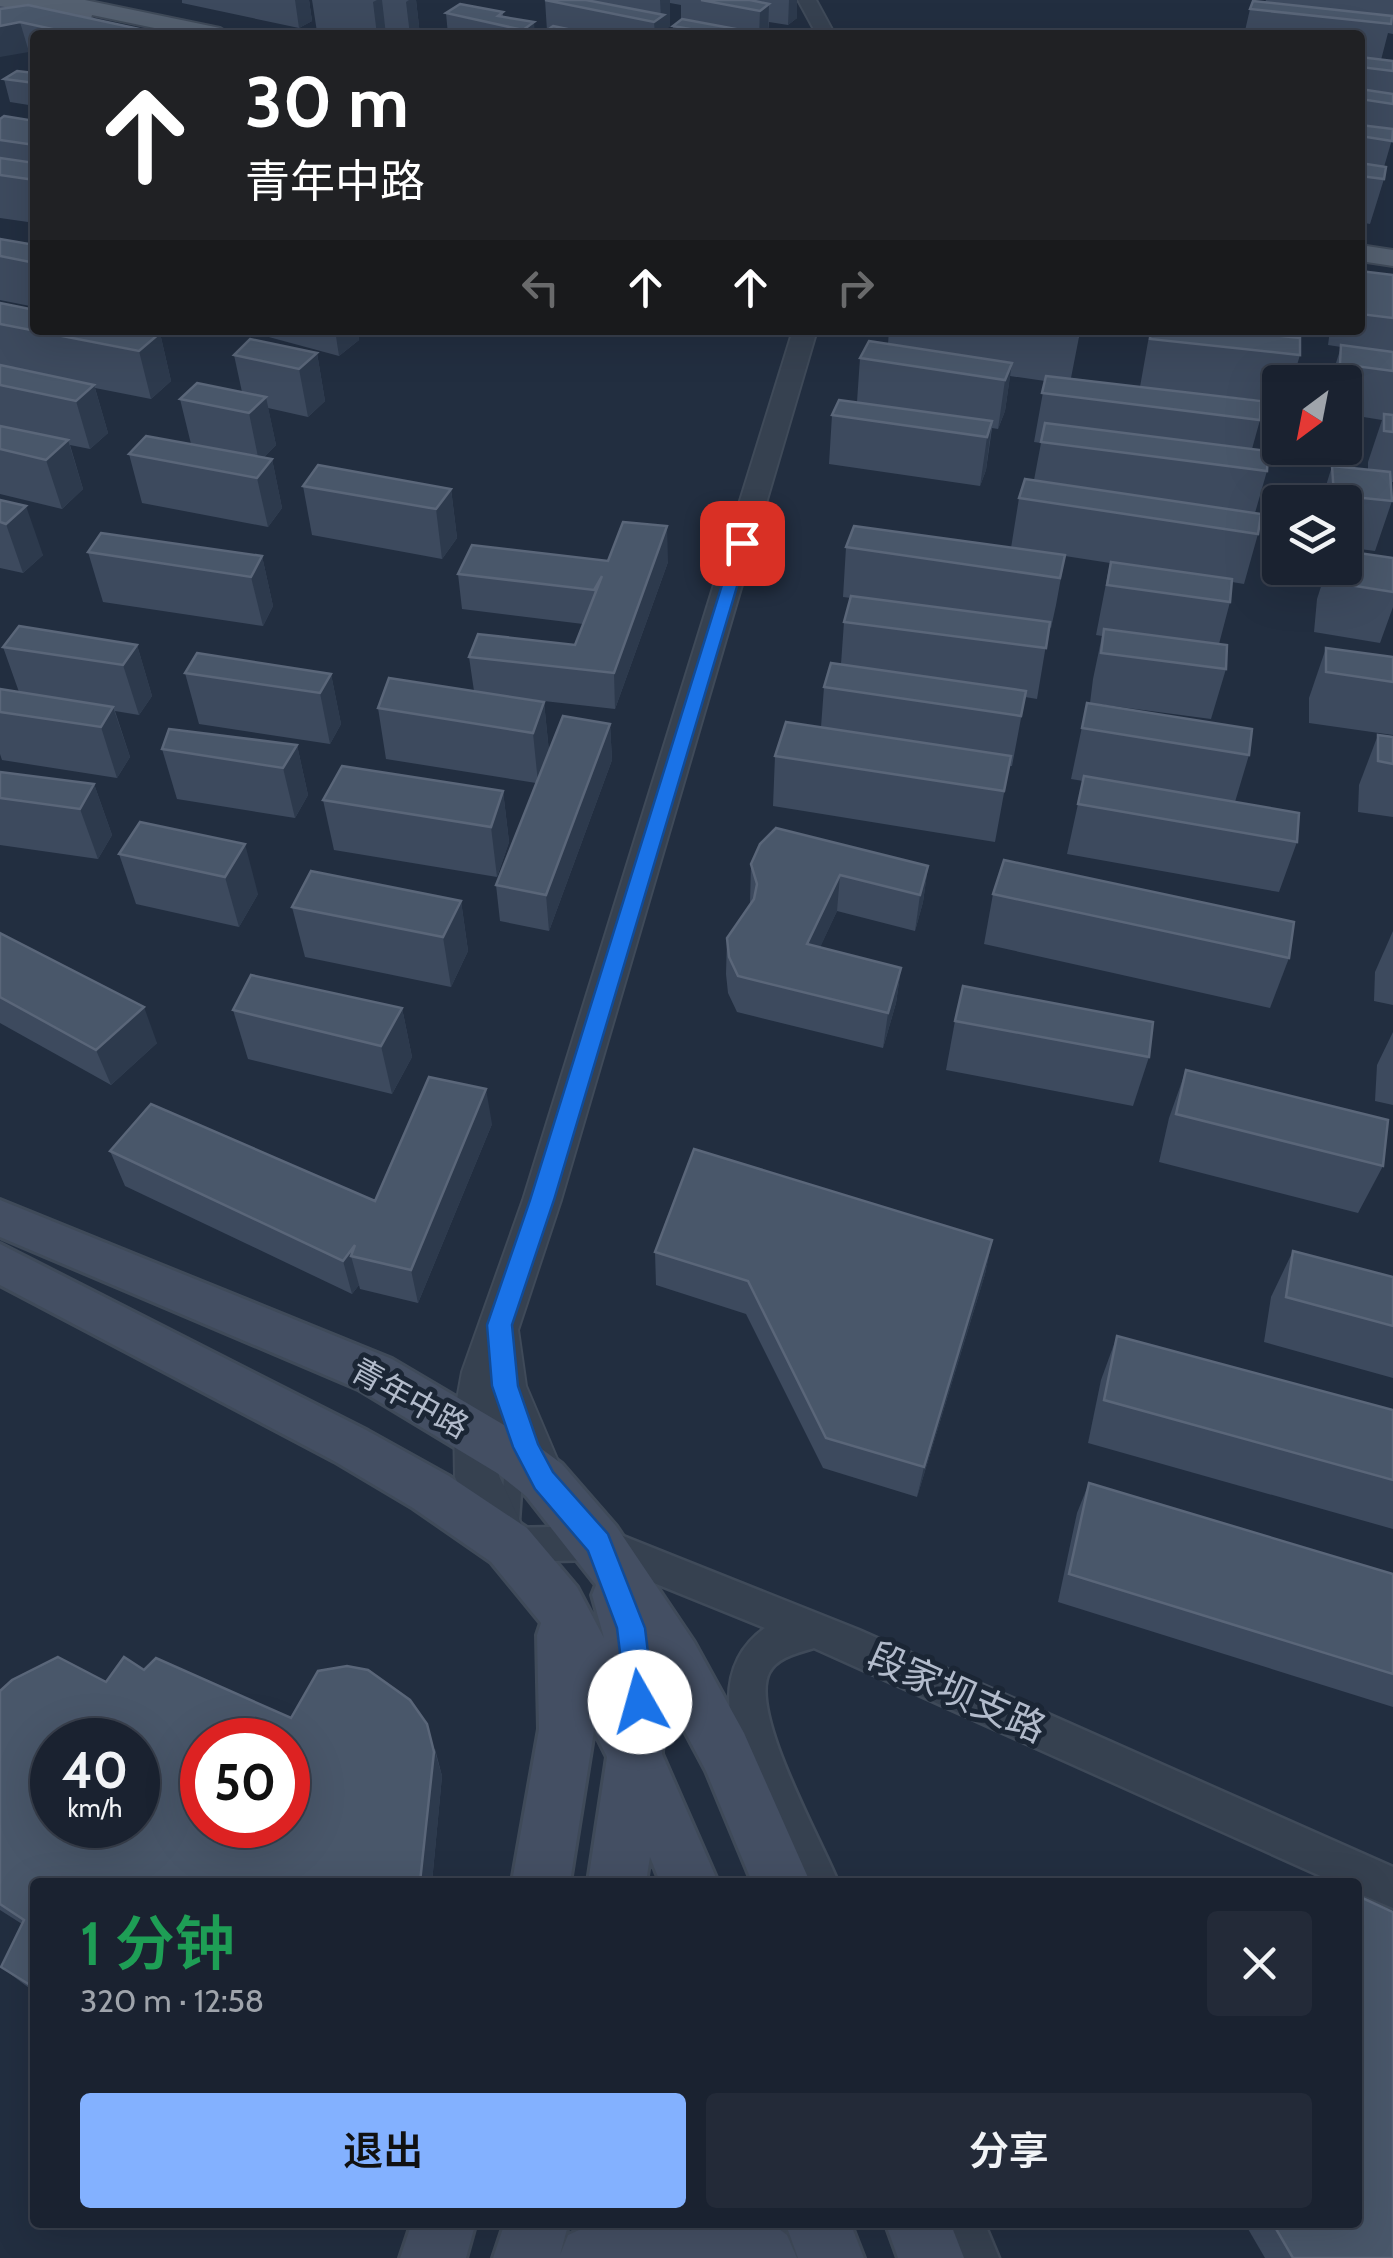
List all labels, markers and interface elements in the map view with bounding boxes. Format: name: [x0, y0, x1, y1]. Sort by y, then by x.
text: 30 m: [245, 59, 409, 145]
icon: ahead: [80, 70, 210, 200]
text: 青年中路: [245, 154, 425, 208]
icon: left: [513, 260, 568, 315]
icon: ahead: [618, 260, 673, 315]
icon: ahead: [723, 260, 778, 315]
icon: right: [828, 260, 883, 315]
north arrow: [1262, 365, 1362, 465]
map controls: [1262, 365, 1362, 585]
button: layers: [1262, 485, 1362, 585]
pin: [700, 501, 785, 586]
icon: arrive: [715, 516, 770, 571]
street label: 青年中路: [345, 1350, 475, 1446]
street label: 段家坝支路: [861, 1632, 1053, 1752]
position arrow: [588, 1650, 692, 1754]
speed limit sign: 50: [180, 1718, 310, 1848]
text: 40: [62, 1740, 128, 1801]
text: km/h: [68, 1793, 122, 1823]
text: 1 分钟: [80, 1907, 235, 1980]
button: close: [1207, 1911, 1312, 2016]
text: 320 m · 12:58: [80, 1981, 264, 2020]
button: 退出: [80, 2093, 686, 2208]
button: 分享: [706, 2093, 1312, 2208]

